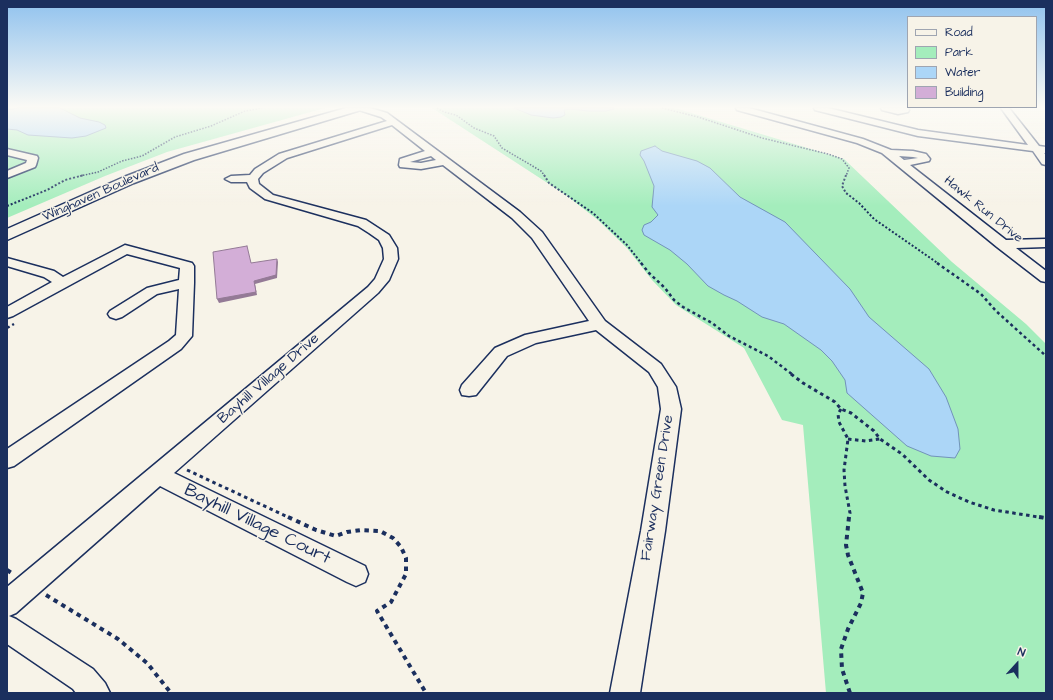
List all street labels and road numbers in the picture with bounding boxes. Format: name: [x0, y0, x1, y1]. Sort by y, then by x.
street label: Winghaven Boulevard: [41, 160, 161, 226]
street label: Hawk Run Drive: [940, 173, 1026, 247]
street label: Bayhill Village Drive: [214, 330, 324, 428]
street label: Fairway Green Drive: [638, 414, 678, 562]
street label: Bayhill Village Court: [180, 480, 334, 570]

